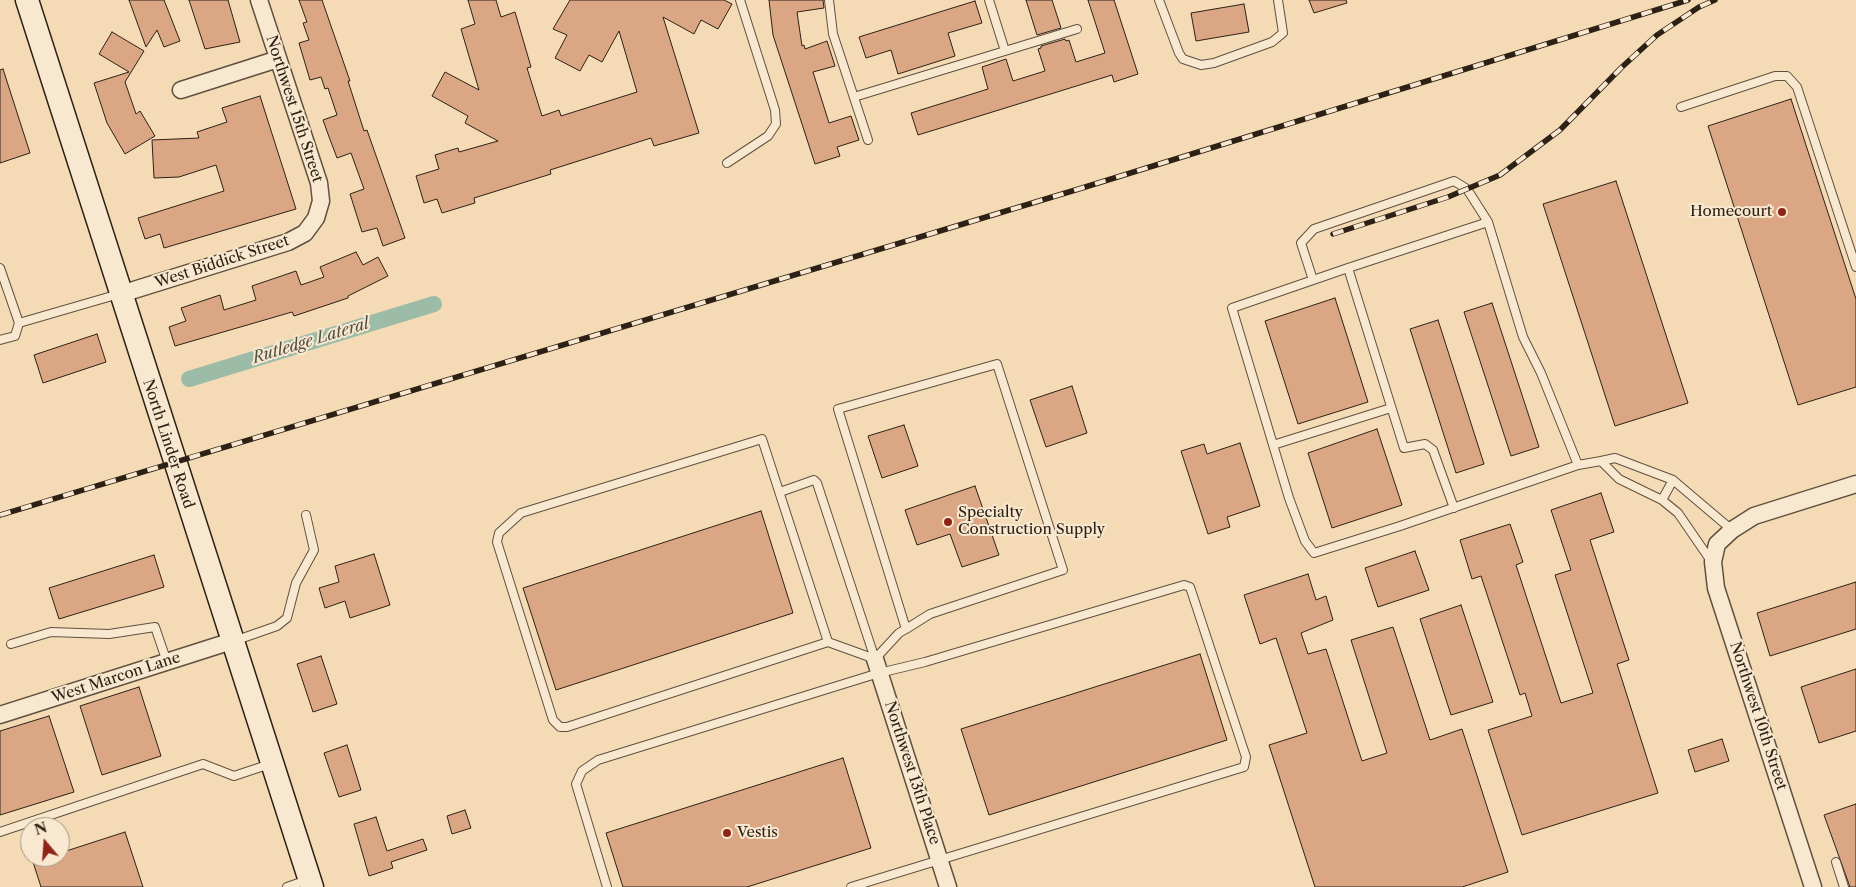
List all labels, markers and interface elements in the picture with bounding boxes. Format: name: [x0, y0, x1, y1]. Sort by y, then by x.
street label: Northwest 15th Street: [262, 33, 326, 185]
place label: Homecourt: [1690, 203, 1772, 221]
marker: Homecourt: [1776, 206, 1788, 218]
street label: West Biddick Street: [153, 232, 291, 292]
water label: Rutledge Lateral: [250, 314, 372, 368]
street label: North Linder Road: [139, 377, 197, 511]
place label: Specialty Construction Supply: [958, 504, 1105, 539]
marker: Specialty Construction Supply: [942, 516, 954, 528]
street label: Northwest 10th Street: [1725, 640, 1791, 792]
street label: West Marcon Lane: [49, 649, 183, 707]
street label: Northwest 13th Place: [880, 699, 944, 847]
north arrow: [20, 817, 70, 867]
text: N: [32, 818, 49, 839]
place label: Vestis: [737, 824, 778, 842]
marker: Vestis: [721, 827, 733, 839]

